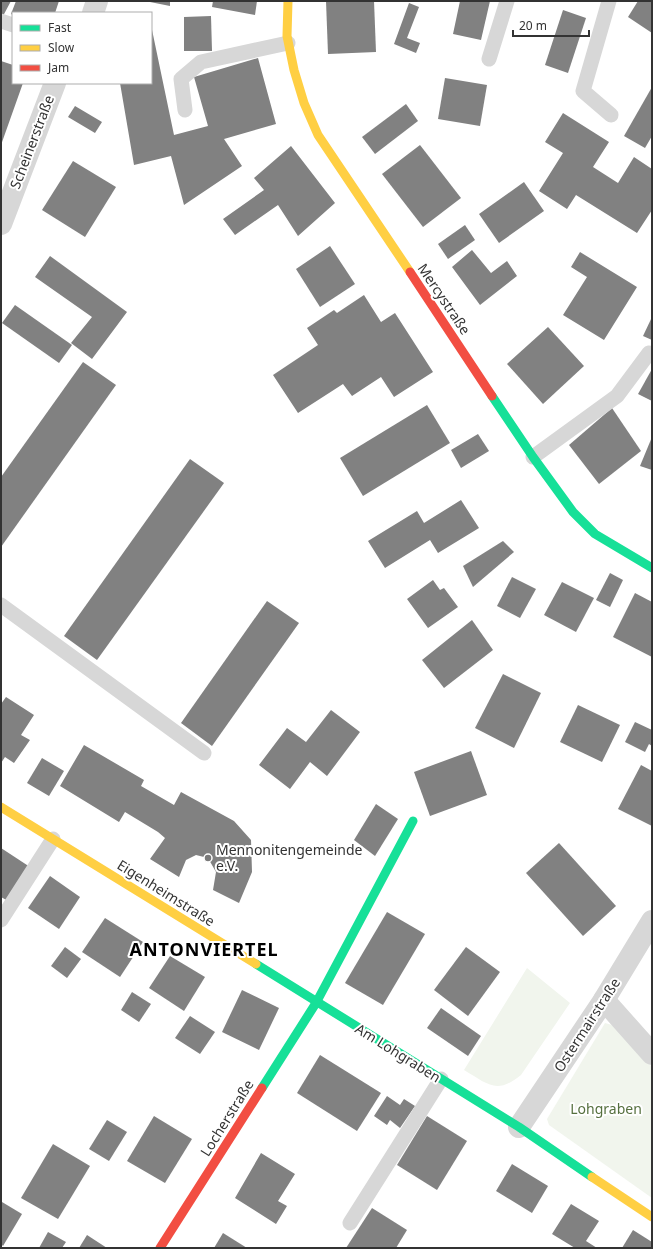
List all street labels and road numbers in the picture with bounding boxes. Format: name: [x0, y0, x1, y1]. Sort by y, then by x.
street label: Scheinerstraße: [5, 92, 58, 191]
street label: Mercystraße: [414, 259, 475, 338]
street label: Eigenheimstraße: [114, 855, 219, 930]
street label: Ostermairstraße: [549, 974, 624, 1075]
street label: Am Lohgraben: [352, 1019, 445, 1086]
street label: Locherstraße: [196, 1076, 258, 1160]

